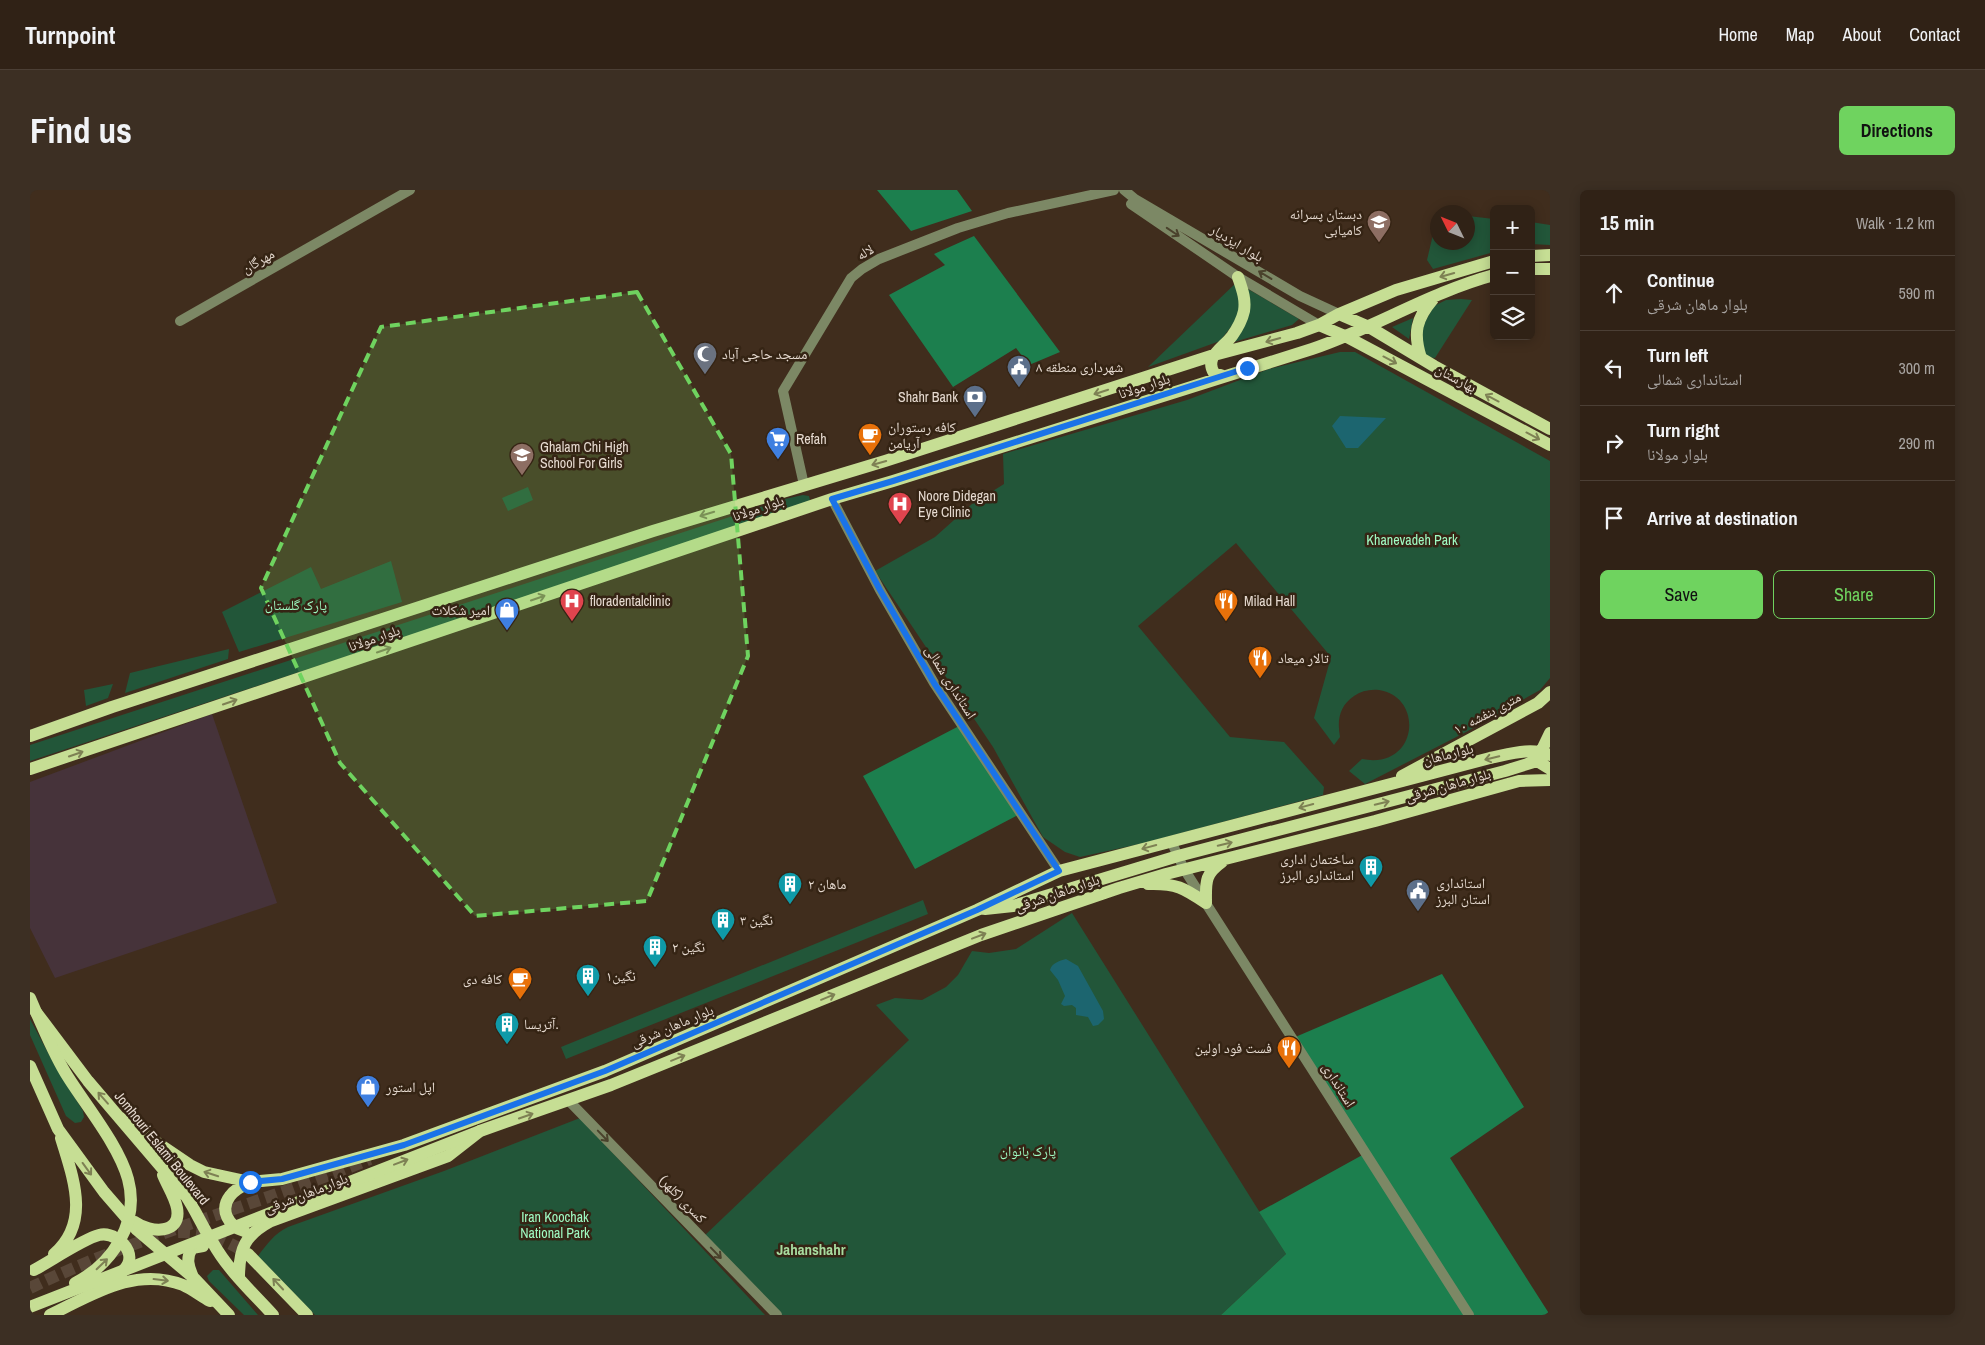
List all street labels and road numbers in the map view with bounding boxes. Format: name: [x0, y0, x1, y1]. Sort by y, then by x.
street label: بلوار ایزدیار: [1206, 220, 1267, 266]
street label: لاله: [853, 240, 877, 264]
street label: مهرگان: [238, 244, 278, 278]
street label: بهارستان: [1432, 360, 1480, 396]
street label: بلوار مولانا: [1116, 369, 1172, 403]
street label: بلوار مولانا: [730, 491, 786, 525]
street label: بلوار مولانا: [346, 621, 402, 655]
street label: استانداری شمالی: [921, 642, 981, 722]
street label: ۱۰ متری بنفشه: [1450, 688, 1524, 738]
street label: بلوارماهان: [1421, 739, 1475, 769]
street label: بلوار ماهان شرقی: [1403, 764, 1493, 806]
street label: بلوار ماهان شرقی: [1012, 870, 1102, 916]
street label: بلوار ماهان شرقی: [628, 1000, 716, 1051]
street label: استانداری: [1318, 1059, 1360, 1111]
street label: Jomhouri Eslami Boulevard: [111, 1088, 213, 1208]
street label: بلوار ماهان شرقی: [262, 1169, 350, 1217]
street label: کسری (کلهر): [656, 1171, 711, 1227]

